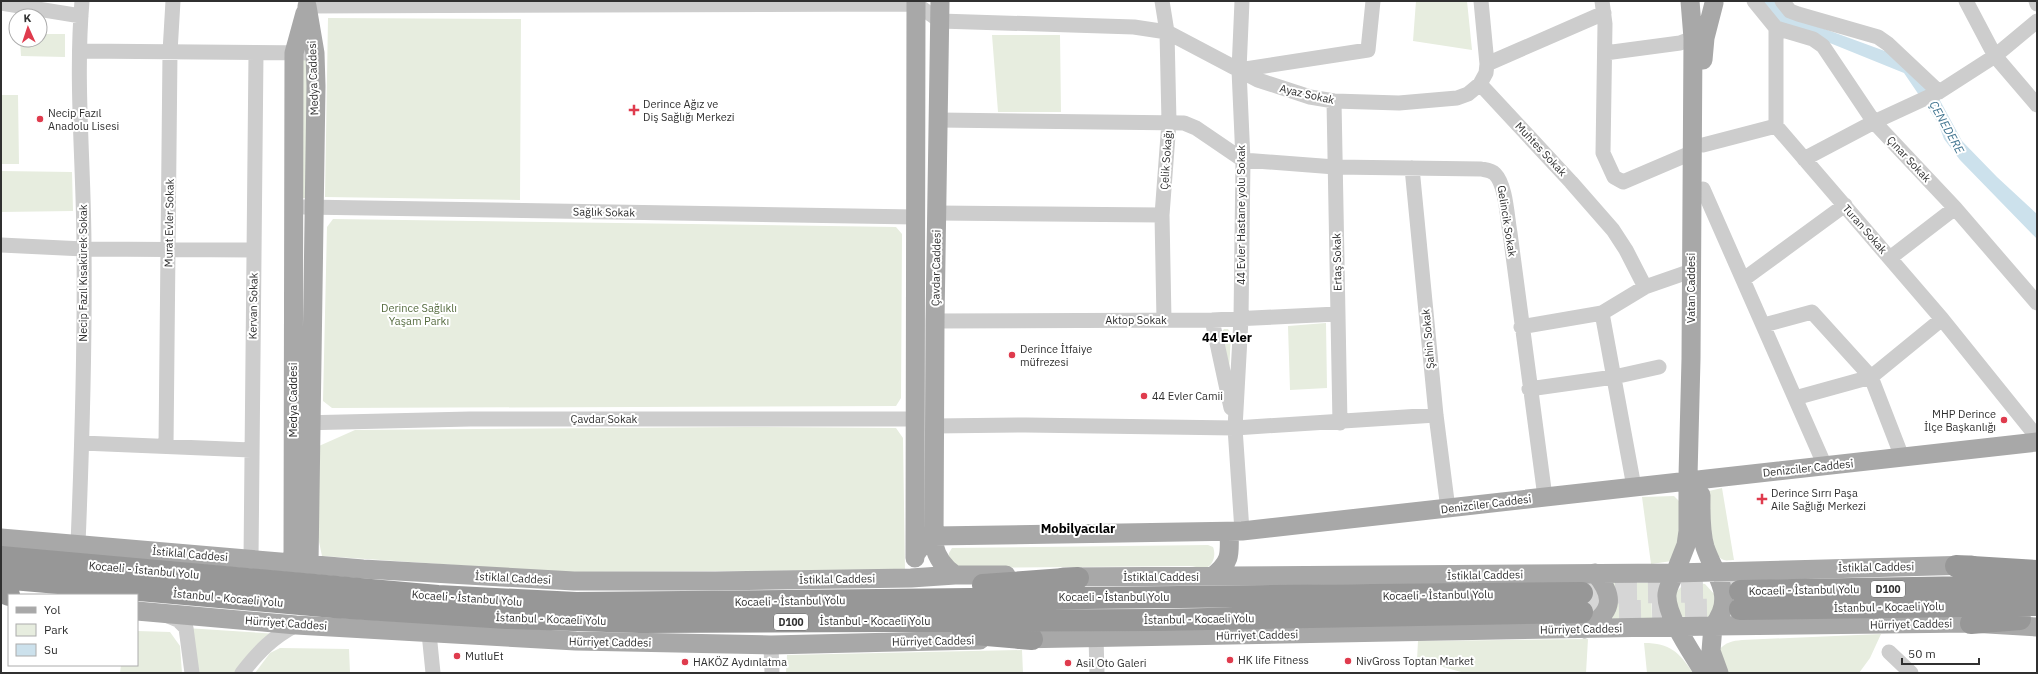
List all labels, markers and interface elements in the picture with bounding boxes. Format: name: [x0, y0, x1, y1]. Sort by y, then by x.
north arrow: [8, 8, 48, 48]
text: K: [23, 11, 32, 25]
street label: Medya Caddesi: [305, 40, 321, 116]
street label: Ayaz Sokak: [1278, 81, 1336, 107]
place label: Derince Ağız ve Diş Sağlığı Merkezi: [643, 97, 735, 124]
water label: ÇENEDERE: [1926, 98, 1968, 157]
marker: Derince Ağız ve Diş Sağlığı Merkezi: [628, 104, 640, 116]
place label: Necip Fazıl Anadolu Lisesi: [48, 106, 119, 133]
marker: Necip Fazıl Anadolu Lisesi: [35, 114, 45, 124]
street label: Muhtes Sokak: [1512, 119, 1570, 179]
street label: Çelik Sokağı: [1157, 130, 1175, 190]
street label: Çınar Sokak: [1884, 133, 1934, 185]
street label: 44 Evler Hastane yolu Sokak: [1234, 145, 1248, 285]
street label: Murat Evler Sokak: [161, 178, 177, 268]
street label: Gelincik Sokak: [1494, 184, 1520, 258]
street label: Turan Sokak: [1840, 202, 1890, 257]
street label: Necip Fazıl Kısakürek Sokak: [76, 204, 90, 342]
street label: Sağlık Sokak: [573, 204, 635, 220]
street label: Çavdar Caddesi: [928, 230, 944, 306]
street label: Ertaş Sokak: [1329, 233, 1345, 291]
street label: Vatan Caddesi: [1684, 253, 1698, 323]
street label: Kervan Sokak: [245, 272, 261, 340]
park label: Derince Sağlıklı Yaşam Parkı: [381, 301, 457, 328]
street label: Şahin Sokak: [1418, 308, 1438, 370]
street label: Aktop Sokak: [1105, 313, 1167, 327]
district label: 44 Evler: [1202, 329, 1252, 346]
place label: Derince İtfaiye müfrezesi: [1020, 342, 1092, 369]
marker: Derince İtfaiye müfrezesi: [1007, 350, 1017, 360]
street label: Medya Caddesi: [286, 363, 300, 437]
place label: 44 Evler Camii: [1152, 389, 1223, 403]
marker: 44 Evler Camii: [1139, 391, 1149, 401]
place label: MHP Derince İlçe Başkanlığı: [1924, 407, 1996, 434]
street label: Çavdar Sokak: [571, 412, 638, 426]
marker: MHP Derince İlçe Başkanlığı: [1999, 415, 2009, 425]
street label: Denizciler Caddesi: [1762, 456, 1854, 480]
place label: Derince Sırrı Paşa Aile Sağlığı Merkezi: [1771, 486, 1866, 513]
street label: Denizciler Caddesi: [1440, 492, 1532, 516]
marker: Derince Sırrı Paşa Aile Sağlığı Merkezi: [1756, 493, 1768, 505]
district label: Mobilyacılar: [1041, 520, 1115, 537]
street label: İstiklal Caddesi: [151, 544, 229, 564]
street label: Kocaeli - İstanbul Yolu: [88, 558, 200, 582]
street label: İstiklal Caddesi: [1838, 559, 1914, 575]
street label: İstiklal Caddesi: [1447, 567, 1523, 583]
street label: İstiklal Caddesi: [475, 569, 551, 587]
street label: İstiklal Caddesi: [1123, 570, 1199, 584]
street label: İstiklal Caddesi: [799, 571, 875, 587]
road number: D100: [1871, 581, 1905, 597]
street label: Kocaeli - İstanbul Yolu: [1748, 582, 1860, 598]
street label: İstanbul - Kocaeli Yolu: [172, 586, 284, 610]
street label: Kocaeli - İstanbul Yolu: [411, 587, 523, 609]
street label: Kocaeli - İstanbul Yolu: [1382, 587, 1494, 603]
street label: Kocaeli - İstanbul Yolu: [1059, 590, 1169, 604]
street label: Kocaeli - İstanbul Yolu: [734, 593, 846, 609]
legend: [8, 594, 138, 666]
street label: İstanbul - Kocaeli Yolu: [1833, 599, 1945, 615]
text: Yol: [44, 602, 61, 617]
street label: İstanbul - Kocaeli Yolu: [495, 610, 607, 628]
street label: İstanbul - Kocaeli Yolu: [1143, 611, 1255, 627]
street label: Hürriyet Caddesi: [244, 613, 328, 633]
road number: D100: [774, 614, 808, 630]
street label: İstanbul - Kocaeli Yolu: [820, 614, 930, 628]
street label: Hürriyet Caddesi: [1870, 616, 1952, 632]
street label: Hürriyet Caddesi: [1540, 621, 1622, 637]
text: Park: [44, 622, 69, 637]
street label: Hürriyet Caddesi: [1216, 627, 1298, 643]
street label: Hürriyet Caddesi: [892, 633, 974, 649]
street label: Hürriyet Caddesi: [569, 634, 651, 650]
scale bar: [1902, 640, 1979, 666]
text: Su: [44, 642, 58, 657]
text: 50 m: [1908, 646, 1936, 661]
place label: MutluEt: [465, 649, 504, 663]
marker: MutluEt: [452, 651, 462, 661]
place label: HK life Fitness: [1238, 653, 1309, 667]
place label: NivGross Toptan Market: [1356, 654, 1474, 668]
place label: HAKÖZ Aydınlatma: [693, 655, 787, 669]
marker: HK life Fitness: [1225, 655, 1235, 665]
place label: Asil Oto Galeri: [1076, 656, 1146, 670]
marker: NivGross Toptan Market: [1343, 656, 1353, 666]
marker: HAKÖZ Aydınlatma: [680, 657, 690, 667]
marker: Asil Oto Galeri: [1063, 658, 1073, 668]

